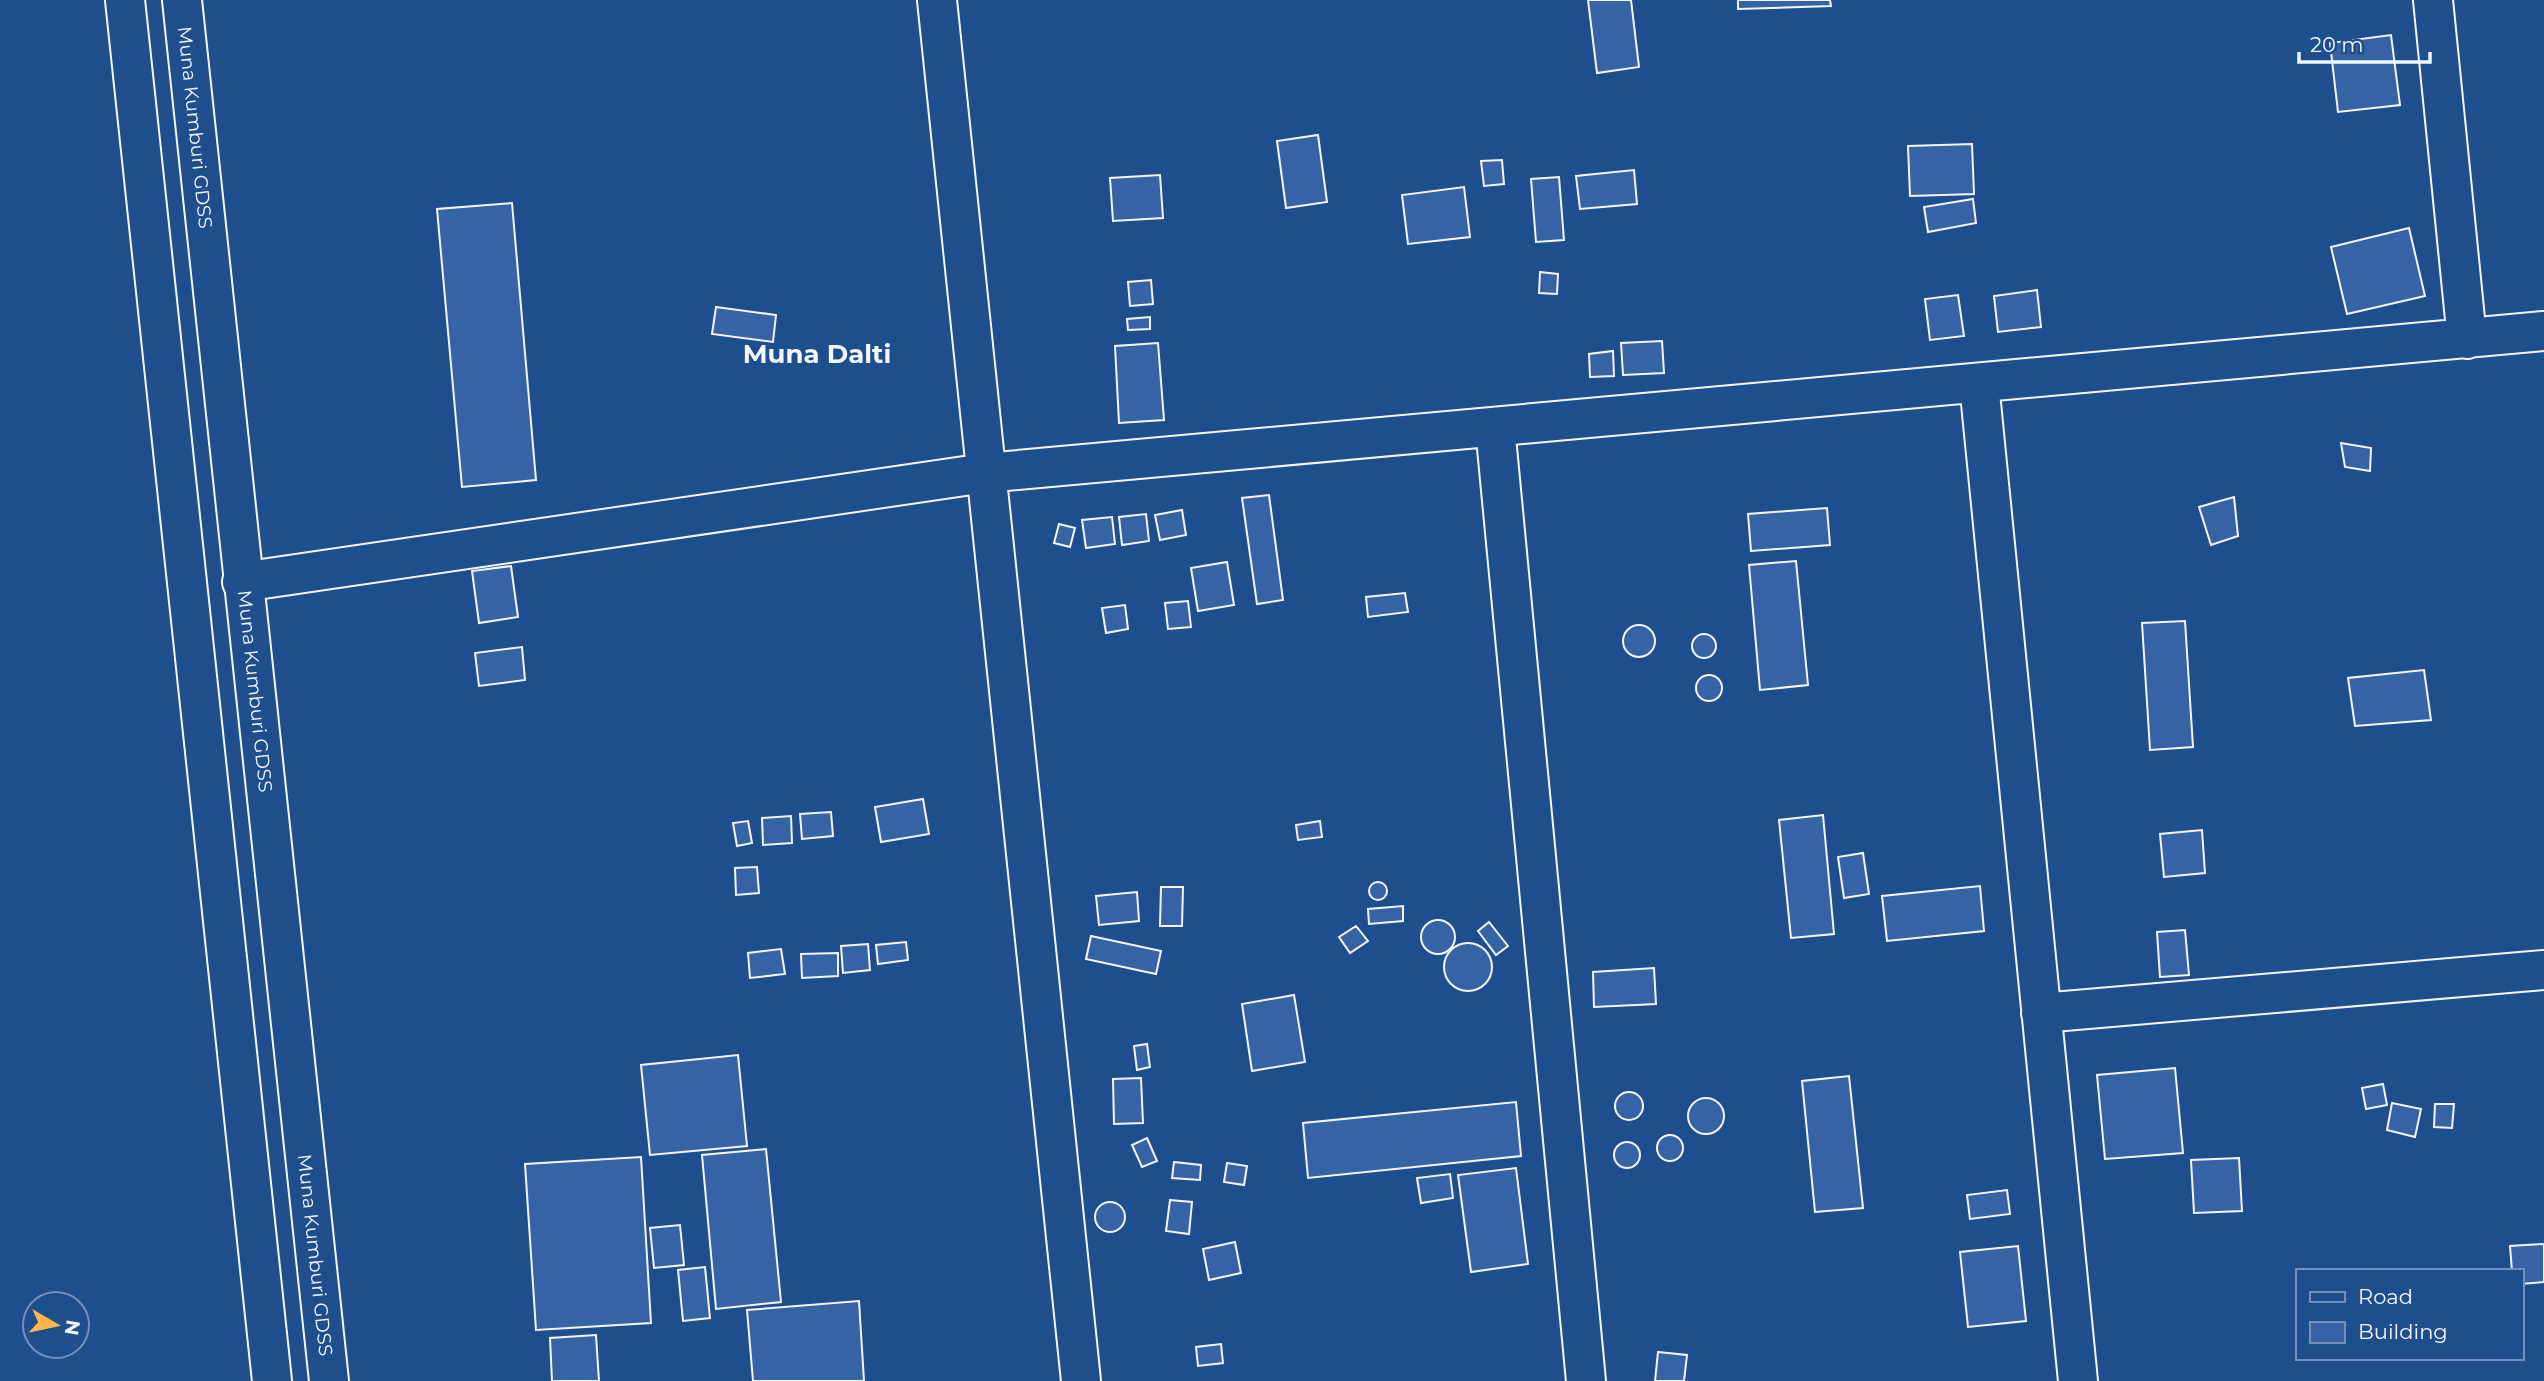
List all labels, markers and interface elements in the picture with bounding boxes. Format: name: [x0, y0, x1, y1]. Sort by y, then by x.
scale bar: [2299, 21, 2430, 65]
street label: Muna Kumburi GDSS: [173, 25, 218, 229]
text: 20 m: [2310, 32, 2364, 57]
district label: Muna Dalti: [743, 338, 891, 370]
street label: Muna Kumburi GDSS: [233, 589, 278, 793]
street label: Muna Kumburi GDSS: [293, 1153, 338, 1357]
legend: [2296, 1269, 2523, 1360]
text: Road: [2358, 1284, 2413, 1309]
north arrow: [21, 1290, 91, 1360]
text: N: [60, 1318, 85, 1337]
text: Building: [2358, 1319, 2448, 1344]

